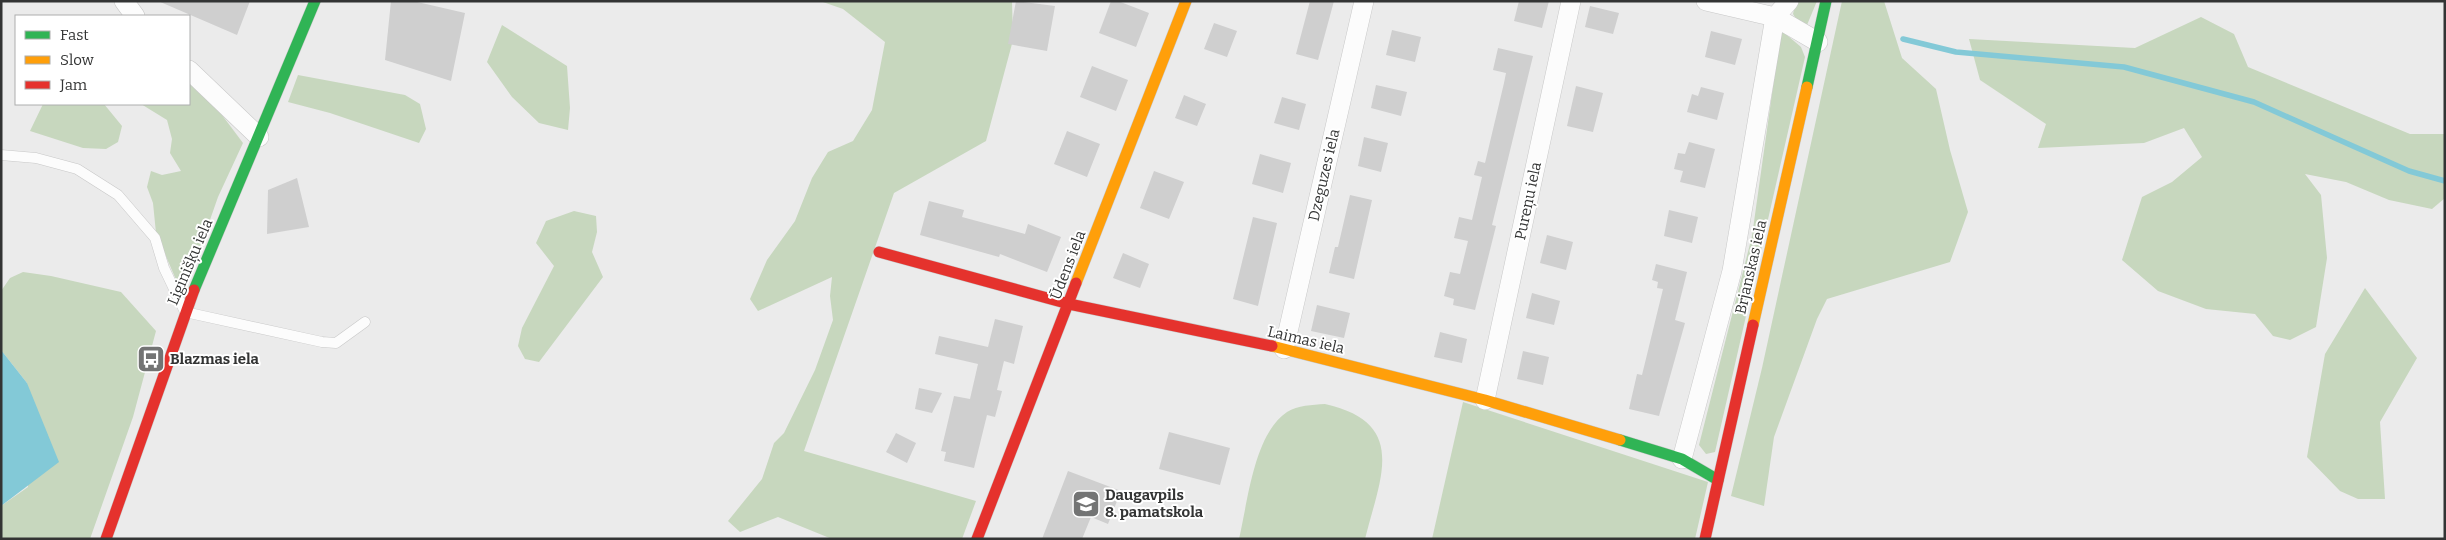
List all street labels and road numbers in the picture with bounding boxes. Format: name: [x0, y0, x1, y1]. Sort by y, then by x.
street label: Dzeguzes iela: [1305, 127, 1343, 223]
street label: Pureņu iela: [1511, 160, 1546, 242]
street label: Liginišķu iela: [164, 216, 217, 308]
street label: Brjanskas iela: [1731, 218, 1771, 316]
street label: Ūdens iela: [1047, 228, 1089, 302]
street label: Laimas iela: [1266, 322, 1346, 358]

